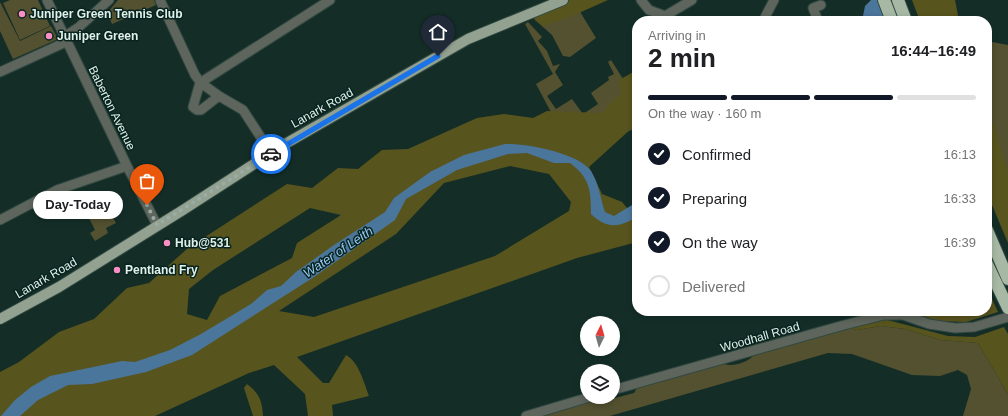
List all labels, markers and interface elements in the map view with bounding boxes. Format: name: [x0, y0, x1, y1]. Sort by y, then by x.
place label: Juniper Green Tennis Club: [30, 7, 182, 21]
marker: Juniper Green Tennis Club: [17, 9, 27, 19]
pin: [421, 15, 455, 56]
icon: home: [427, 21, 449, 43]
text: Arriving in: [648, 28, 706, 43]
place label: Juniper Green: [57, 29, 138, 43]
marker: Juniper Green: [44, 31, 54, 41]
text: 16:44–16:49: [891, 42, 976, 59]
text: 2 min: [648, 43, 716, 73]
street label: Baberton Avenue: [86, 64, 139, 153]
street label: Lanark Road: [289, 85, 355, 131]
text: On the way · 160 m: [648, 106, 761, 121]
courier: [251, 134, 291, 174]
icon: car: [260, 143, 282, 165]
icon: check: [648, 143, 670, 165]
text: Confirmed: [682, 146, 751, 163]
text: 16:13: [943, 147, 976, 162]
pin: [130, 164, 164, 205]
icon: bag: [136, 170, 158, 192]
icon: check: [648, 187, 670, 209]
text: Preparing: [682, 190, 747, 207]
callout: Day-Today: [33, 191, 123, 219]
text: 16:33: [943, 191, 976, 206]
text: Day-Today: [45, 197, 111, 212]
water label: Water of Leith: [300, 223, 376, 281]
icon: check: [648, 231, 670, 253]
text: On the way: [682, 234, 758, 251]
text: 16:39: [943, 235, 976, 250]
place label: Hub@531: [175, 236, 230, 250]
marker: Hub@531: [162, 238, 172, 248]
street label: Lanark Road: [13, 255, 79, 301]
place label: Pentland Fry: [125, 263, 198, 277]
marker: Pentland Fry: [112, 265, 122, 275]
text: Delivered: [682, 278, 745, 295]
north arrow: [580, 316, 620, 356]
map controls: [580, 316, 620, 404]
street label: Woodhall Road: [719, 319, 801, 355]
button: layers: [580, 364, 620, 404]

